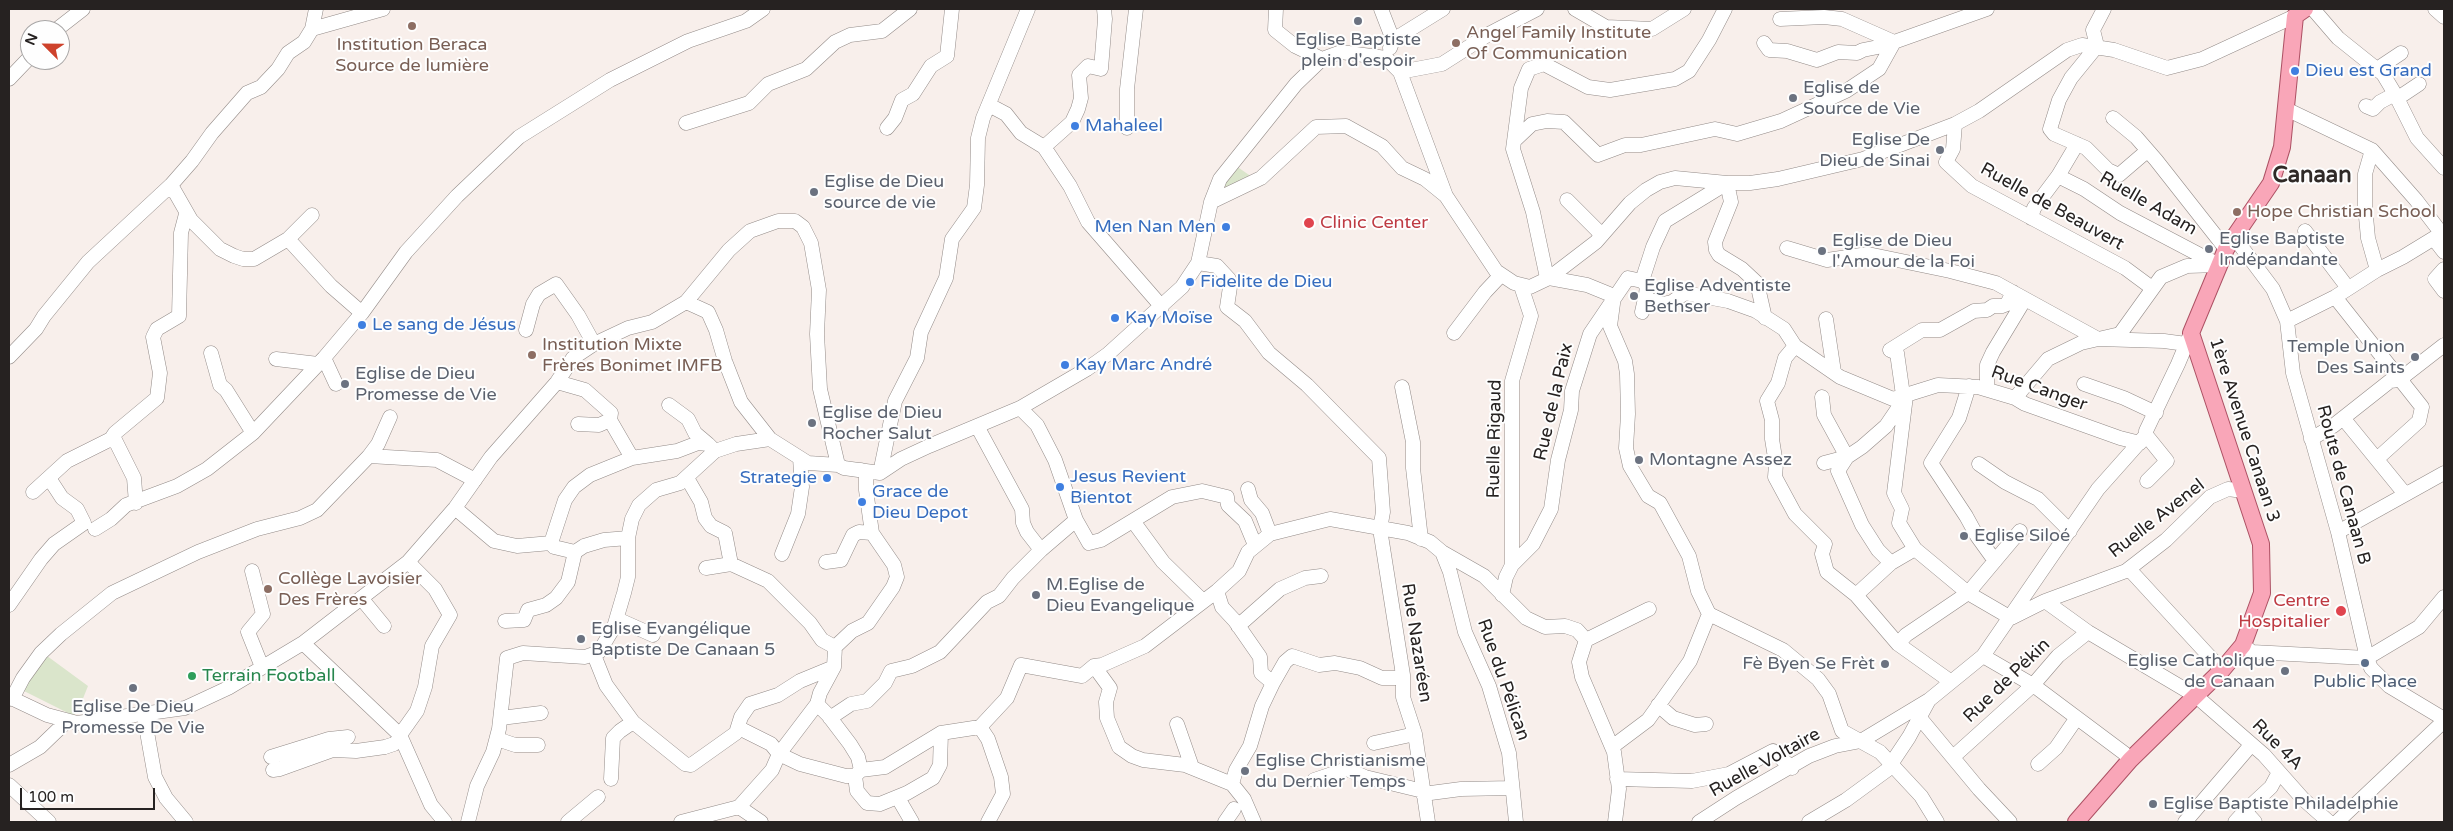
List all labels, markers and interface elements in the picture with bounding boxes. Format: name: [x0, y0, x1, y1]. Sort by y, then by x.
marker: Eglise Baptiste plein d'espoir: [1352, 15, 1364, 27]
north arrow: [20, 20, 70, 70]
marker: Institution Beraca Source de lumière: [406, 20, 418, 32]
place label: Angel Family Institute Of Communication: [1466, 22, 1651, 64]
place label: Eglise Baptiste plein d'espoir: [1295, 29, 1421, 72]
text: N: [22, 31, 42, 48]
place label: Institution Beraca Source de lumière: [335, 34, 489, 76]
marker: Angel Family Institute Of Communication: [1450, 37, 1462, 49]
place label: Dieu est Grand: [2305, 60, 2432, 82]
marker: Dieu est Grand: [2289, 65, 2301, 77]
place label: Eglise de Source de Vie: [1803, 77, 1920, 120]
marker: Eglise de Source de Vie: [1787, 92, 1799, 104]
place label: Mahaleel: [1085, 115, 1163, 137]
marker: Mahaleel: [1069, 120, 1081, 132]
place label: Eglise De Dieu de Sinai: [1819, 129, 1930, 172]
marker: Eglise De Dieu de Sinai: [1934, 144, 1946, 156]
street label: Ruelle de Beauvert: [1976, 159, 2128, 255]
district label: Canaan: [2272, 163, 2352, 189]
street label: Ruelle Adam: [2095, 167, 2201, 241]
place label: Eglise de Dieu source de vie: [824, 171, 944, 213]
marker: Eglise de Dieu source de vie: [808, 186, 820, 198]
place label: Hope Christian School: [2247, 201, 2436, 223]
marker: Hope Christian School: [2231, 206, 2243, 218]
place label: Clinic Center: [1320, 212, 1428, 234]
place label: Men Nan Men: [1095, 216, 1216, 238]
marker: Clinic Center: [1302, 216, 1316, 230]
marker: Men Nan Men: [1220, 221, 1232, 233]
place label: Eglise Baptiste Indépandante: [2219, 228, 2345, 270]
place label: Eglise de Dieu l'Amour de la Foi: [1832, 230, 1975, 272]
marker: Eglise Baptiste Indépandante: [2203, 243, 2215, 255]
marker: Eglise de Dieu l'Amour de la Foi: [1816, 245, 1828, 257]
place label: Fidelite de Dieu: [1200, 271, 1333, 293]
place label: Eglise Adventiste Bethser: [1644, 275, 1791, 318]
marker: Fidelite de Dieu: [1184, 276, 1196, 288]
marker: Eglise Adventiste Bethser: [1628, 290, 1640, 302]
place label: Kay Moïse: [1125, 307, 1213, 329]
marker: Kay Moïse: [1109, 312, 1121, 324]
place label: Le sang de Jésus: [372, 314, 516, 336]
marker: Le sang de Jésus: [356, 319, 368, 331]
place label: Institution Mixte Frères Bonimet IMFB: [542, 334, 722, 376]
street label: 1ère Avenue Canaan 3: [2204, 335, 2284, 525]
place label: Temple Union Des Saints: [2287, 336, 2405, 378]
street label: Rue de la Paix: [1530, 341, 1578, 463]
marker: Institution Mixte Frères Bonimet IMFB: [526, 349, 538, 361]
marker: Temple Union Des Saints: [2409, 351, 2421, 363]
place label: Kay Marc André: [1075, 354, 1212, 376]
marker: Kay Marc André: [1059, 359, 1071, 371]
street label: Rue Canger: [1988, 362, 2090, 416]
place label: Eglise de Dieu Promesse de Vie: [355, 363, 497, 406]
marker: Eglise de Dieu Promesse de Vie: [339, 378, 351, 390]
street label: Ruelle Rigaud: [1483, 379, 1507, 499]
place label: Eglise de Dieu Rocher Salut: [822, 402, 942, 444]
street label: Route de Canaan B: [2311, 403, 2375, 567]
marker: Eglise de Dieu Rocher Salut: [806, 417, 818, 429]
place label: Montagne Assez: [1649, 449, 1792, 471]
marker: Montagne Assez: [1633, 454, 1645, 466]
place label: Jesus Revient Bientot: [1070, 466, 1186, 508]
place label: Strategie: [740, 467, 817, 489]
marker: Strategie: [821, 472, 833, 484]
street label: Ruelle Avenel: [2105, 475, 2209, 563]
place label: Grace de Dieu Depot: [872, 481, 968, 524]
marker: Jesus Revient Bientot: [1054, 481, 1066, 493]
marker: Grace de Dieu Depot: [856, 496, 868, 508]
place label: Eglise Siloé: [1974, 525, 2070, 547]
marker: Eglise Siloé: [1958, 530, 1970, 542]
place label: Collège Lavoisier Des Frères: [278, 568, 422, 610]
place label: M.Eglise de Dieu Evangelique: [1046, 574, 1194, 616]
street label: Rue Nazaréen: [1396, 582, 1436, 704]
marker: Collège Lavoisier Des Frères: [262, 583, 274, 595]
marker: M.Eglise de Dieu Evangelique: [1030, 589, 1042, 601]
place label: Centre Hospitalier: [2238, 590, 2330, 632]
marker: Centre Hospitalier: [2334, 604, 2348, 618]
street label: Rue du Pélican: [1472, 616, 1534, 744]
place label: Eglise Evangélique Baptiste De Canaan 5: [591, 618, 775, 660]
marker: Eglise Evangélique Baptiste De Canaan 5: [575, 633, 587, 645]
street label: Rue de Pékin: [1959, 634, 2055, 728]
place label: Eglise Catholique de Canaan: [2127, 650, 2275, 692]
place label: Fè Byen Se Frèt: [1742, 653, 1875, 675]
marker: Public Place: [2359, 657, 2371, 669]
marker: Fè Byen Se Frèt: [1879, 658, 1891, 670]
place label: Terrain Football: [202, 665, 335, 687]
marker: Eglise Catholique de Canaan: [2279, 665, 2291, 677]
marker: Terrain Football: [186, 670, 198, 682]
place label: Public Place: [2313, 671, 2417, 693]
marker: Eglise De Dieu Promesse De Vie: [127, 682, 139, 694]
place label: Eglise De Dieu Promesse De Vie: [61, 696, 205, 739]
street label: Rue 4A: [2247, 715, 2307, 775]
street label: Ruelle Voltaire: [1706, 724, 1824, 802]
place label: Eglise Christianisme du Dernier Temps: [1255, 750, 1426, 792]
marker: Eglise Christianisme du Dernier Temps: [1239, 765, 1251, 777]
scale bar: [22, 778, 158, 810]
text: 100 m: [28, 788, 74, 806]
place label: Eglise Baptiste Philadelphie: [2163, 793, 2399, 815]
marker: Eglise Baptiste Philadelphie: [2147, 798, 2159, 810]

